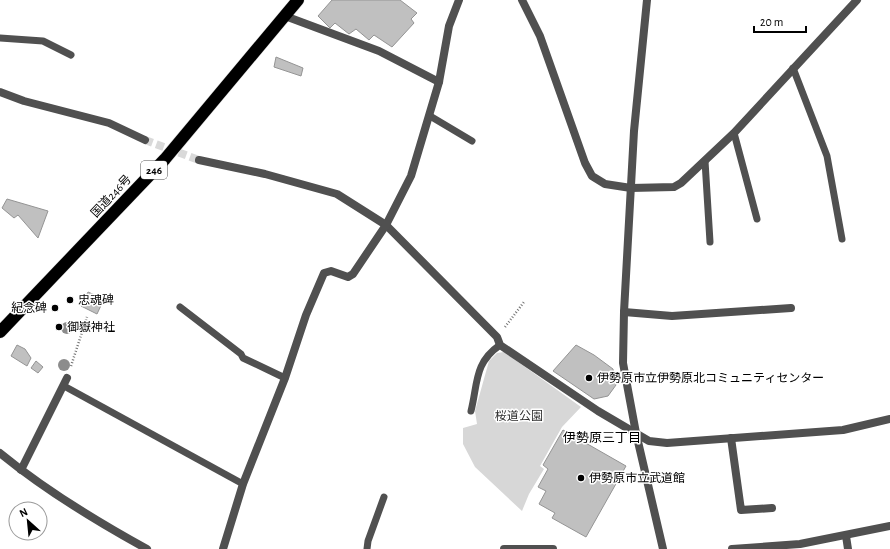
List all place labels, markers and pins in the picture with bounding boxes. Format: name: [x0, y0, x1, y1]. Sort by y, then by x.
place label: 忠魂碑: [78, 293, 114, 306]
marker: 忠魂碑: [65, 295, 75, 305]
place label: 紀念碑: [11, 301, 47, 314]
marker: 紀念碑: [50, 303, 60, 313]
place label: 御嶽神社: [67, 320, 115, 333]
marker: 御嶽神社: [54, 322, 64, 332]
place label: 伊勢原市立伊勢原北コミュニティセンター: [597, 371, 824, 384]
marker: 伊勢原市立伊勢原北コミュニティセンター: [584, 373, 594, 383]
place label: 伊勢原市立武道館: [589, 471, 685, 484]
marker: 伊勢原市立武道館: [576, 473, 586, 483]

